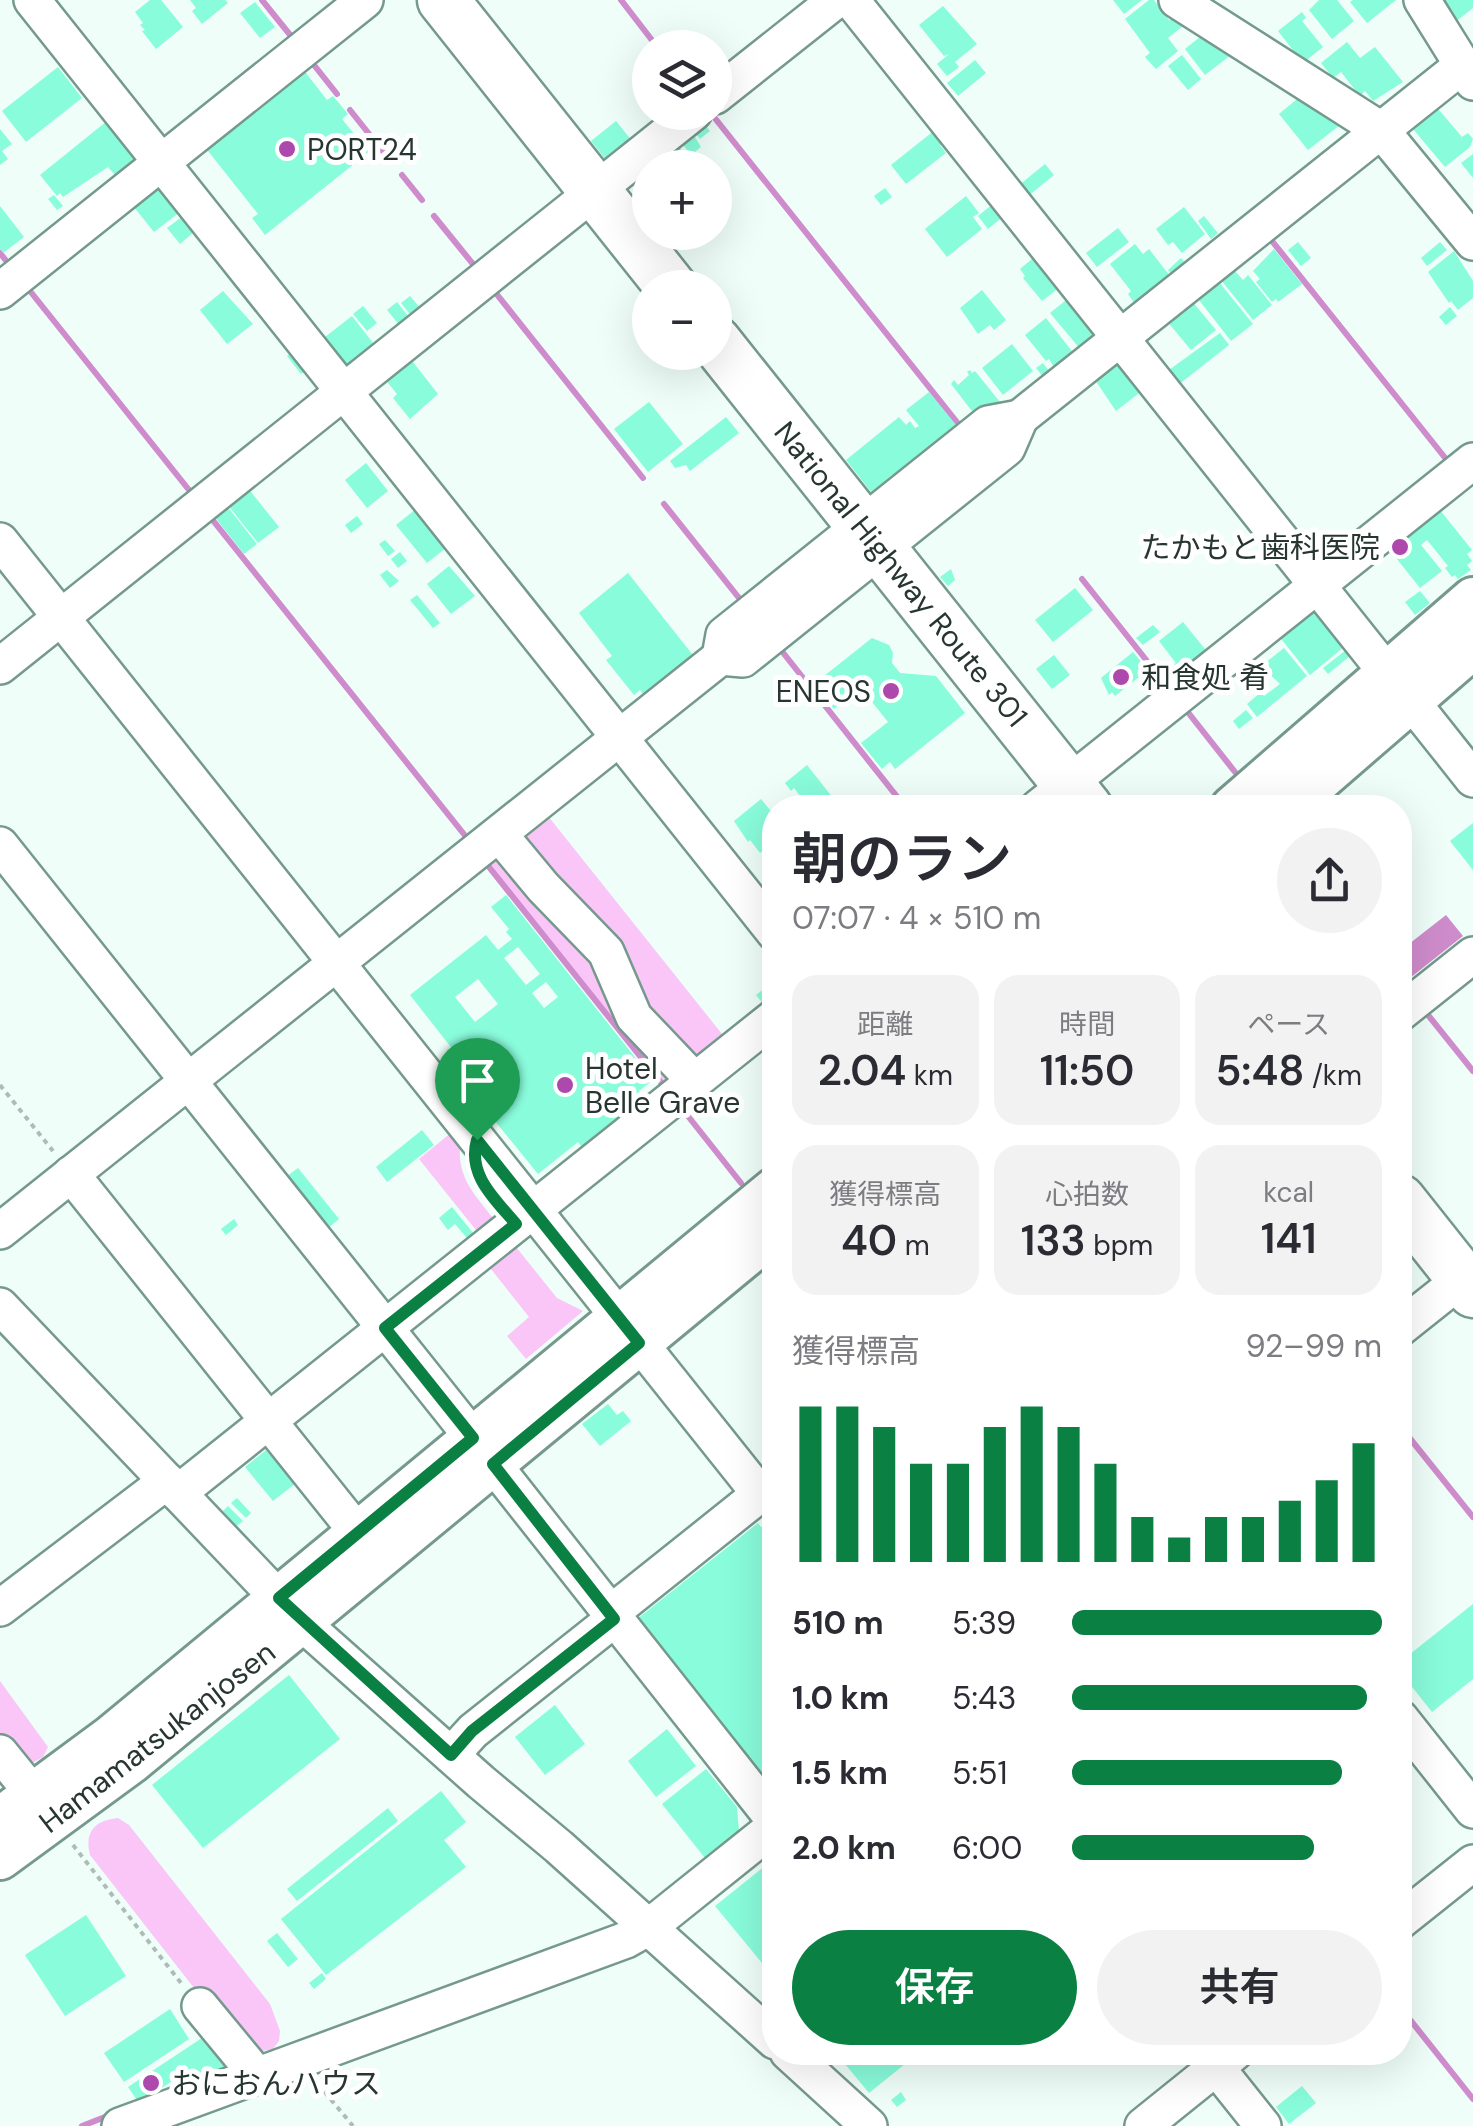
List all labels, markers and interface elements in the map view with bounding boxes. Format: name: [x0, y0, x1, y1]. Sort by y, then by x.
map controls: [632, 30, 732, 370]
button: layers: [632, 30, 732, 130]
place label: PORT24: [307, 130, 417, 169]
marker: PORT24: [276, 138, 298, 160]
button: +: [632, 150, 732, 250]
button: −: [632, 270, 732, 370]
street label: National Highway Route 301: [766, 413, 1036, 735]
place label: たかもと歯科医院: [1141, 528, 1380, 567]
marker: たかもと歯科医院: [1389, 536, 1411, 558]
place label: 和食処 肴: [1141, 658, 1269, 697]
marker: 和食処 肴: [1110, 666, 1132, 688]
place label: ENEOS: [776, 672, 871, 711]
marker: ENEOS: [880, 680, 902, 702]
text: 朝のラン: [792, 823, 1012, 895]
button: share: [1277, 828, 1382, 933]
text: 07:07 · 4 × 510 m: [792, 897, 1041, 939]
text: 距離: [857, 1006, 913, 1043]
text: 時間: [1059, 1006, 1115, 1043]
text: ペース: [1247, 1006, 1330, 1043]
pin: [435, 1038, 520, 1141]
text: 2.04: [818, 1043, 906, 1098]
text: 11:50: [1040, 1043, 1134, 1098]
text: 5:48: [1215, 1043, 1304, 1098]
place label: Hotel Belle Grave: [585, 1049, 740, 1122]
icon: arrive: [450, 1053, 505, 1108]
text: km: [906, 1057, 953, 1094]
text: /km: [1304, 1057, 1362, 1094]
marker: Hotel Belle Grave: [554, 1074, 576, 1096]
text: kcal: [1263, 1174, 1314, 1211]
text: 獲得標高: [829, 1176, 941, 1213]
text: 心拍数: [1045, 1176, 1129, 1213]
text: 141: [1261, 1211, 1317, 1266]
text: 40: [841, 1213, 897, 1268]
text: 133: [1021, 1213, 1086, 1268]
text: m: [897, 1227, 930, 1264]
text: bpm: [1086, 1227, 1153, 1264]
text: 92–99 m: [1245, 1325, 1382, 1367]
text: 獲得標高: [792, 1330, 920, 1372]
text: 510 m: [792, 1602, 884, 1644]
text: 5:39: [952, 1602, 1016, 1644]
street label: Hamamatsukanjosen: [31, 1633, 283, 1841]
text: 1.0 km: [792, 1677, 889, 1719]
text: 5:43: [952, 1677, 1016, 1719]
text: 1.5 km: [792, 1752, 888, 1794]
text: 5:51: [952, 1752, 1008, 1794]
text: 2.0 km: [792, 1827, 896, 1869]
text: 6:00: [952, 1827, 1022, 1869]
button: 保存: [792, 1930, 1077, 2045]
button: 共有: [1097, 1930, 1382, 2045]
place label: おにおんハウス: [171, 2064, 381, 2103]
marker: おにおんハウス: [140, 2072, 162, 2094]

